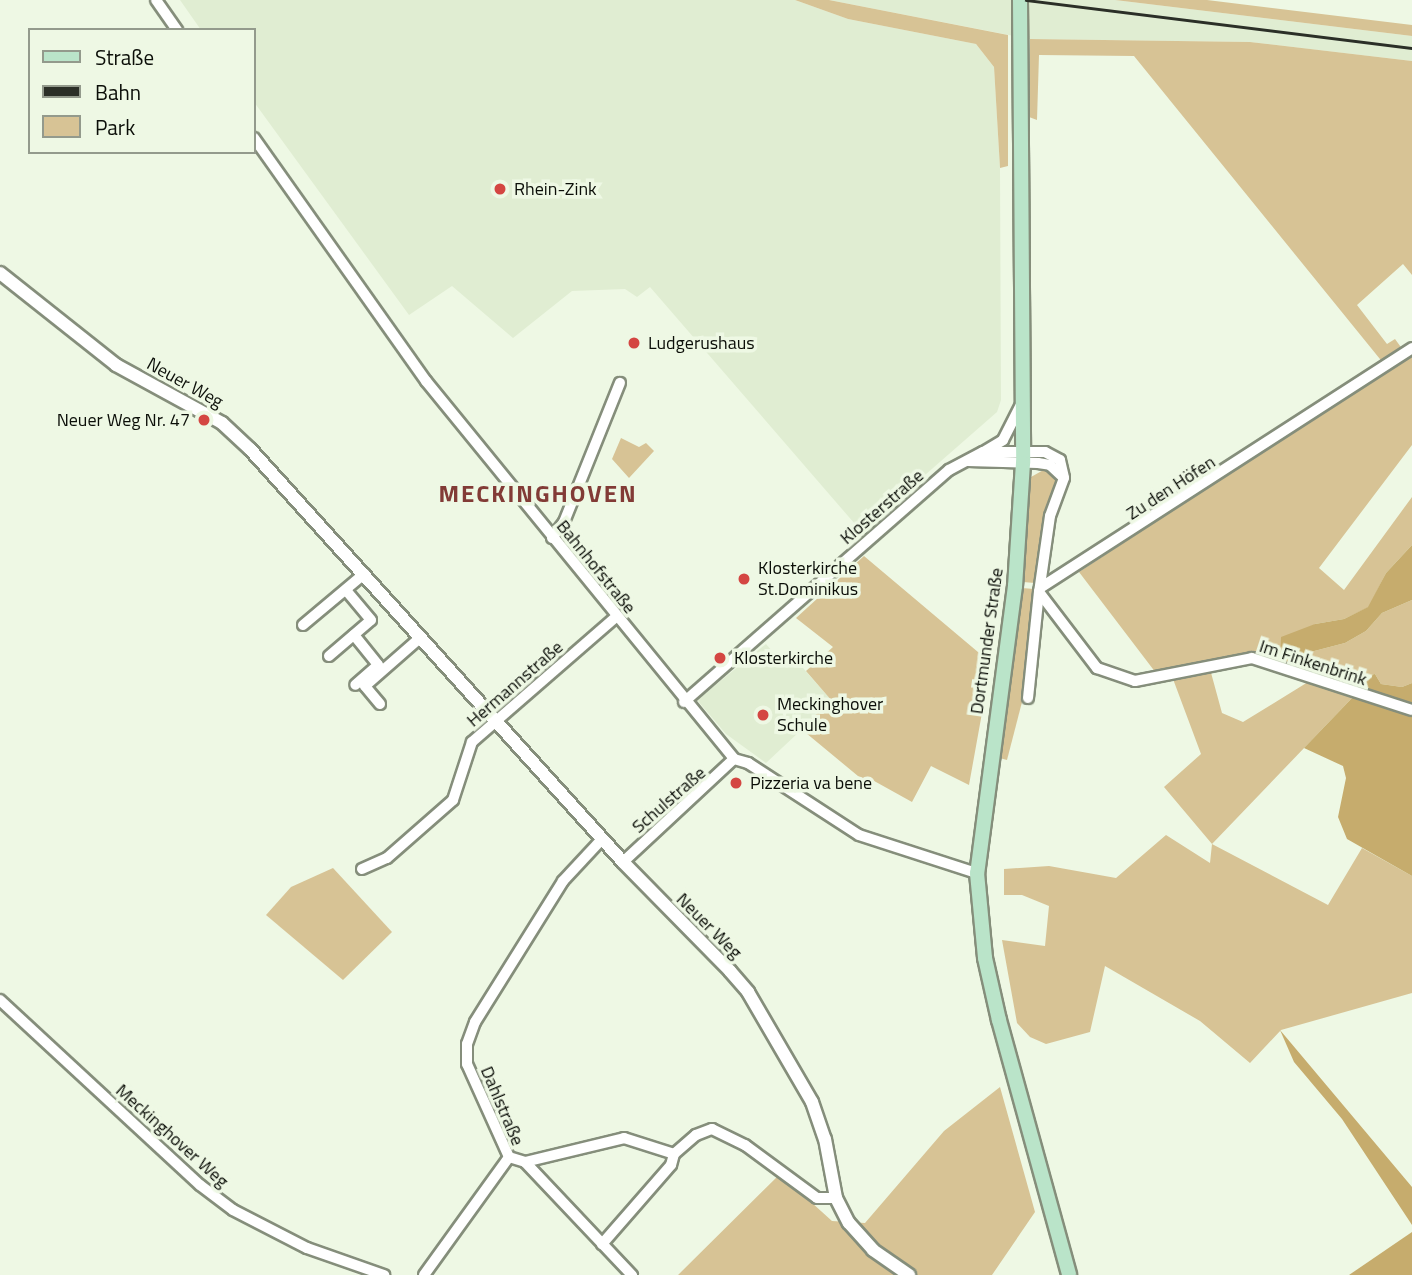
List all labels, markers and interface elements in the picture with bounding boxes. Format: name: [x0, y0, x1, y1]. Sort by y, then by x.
legend: [28, 28, 256, 154]
text: Straße: [95, 41, 154, 73]
text: Bahn: [95, 76, 141, 108]
text: Park: [95, 111, 135, 143]
place label: Rhein-Zink: [514, 178, 597, 200]
marker: Rhein-Zink: [492, 181, 508, 197]
place label: Ludgerushaus: [648, 332, 755, 354]
marker: Ludgerushaus: [626, 335, 642, 351]
street label: Neuer Weg: [143, 353, 227, 413]
place label: Neuer Weg Nr. 47: [57, 409, 190, 431]
marker: Neuer Weg Nr. 47: [196, 412, 212, 428]
street label: Zu den Höfen: [1123, 451, 1219, 525]
street label: Klosterstraße: [836, 465, 928, 549]
district label: MECKINGHOVEN: [440, 480, 636, 508]
street label: Bahnhofstraße: [552, 516, 640, 618]
place label: Klosterkirche St.Dominikus: [758, 558, 858, 600]
street label: Dortmunder Straße: [966, 567, 1008, 715]
marker: Klosterkirche St.Dominikus: [736, 571, 752, 587]
street label: Im Finkenbrink: [1257, 635, 1369, 691]
street label: Hermannstraße: [463, 636, 567, 732]
place label: Klosterkirche: [734, 647, 833, 669]
marker: Klosterkirche: [712, 650, 728, 666]
place label: Meckinghover Schule: [777, 694, 883, 736]
marker: Meckinghover Schule: [755, 707, 771, 723]
street label: Schulstraße: [628, 762, 710, 838]
place label: Pizzeria va bene: [750, 772, 872, 794]
marker: Pizzeria va bene: [728, 775, 744, 791]
street label: Neuer Weg: [672, 889, 746, 963]
street label: Dahlstraße: [476, 1063, 528, 1149]
street label: Meckinghover Weg: [111, 1080, 233, 1192]

